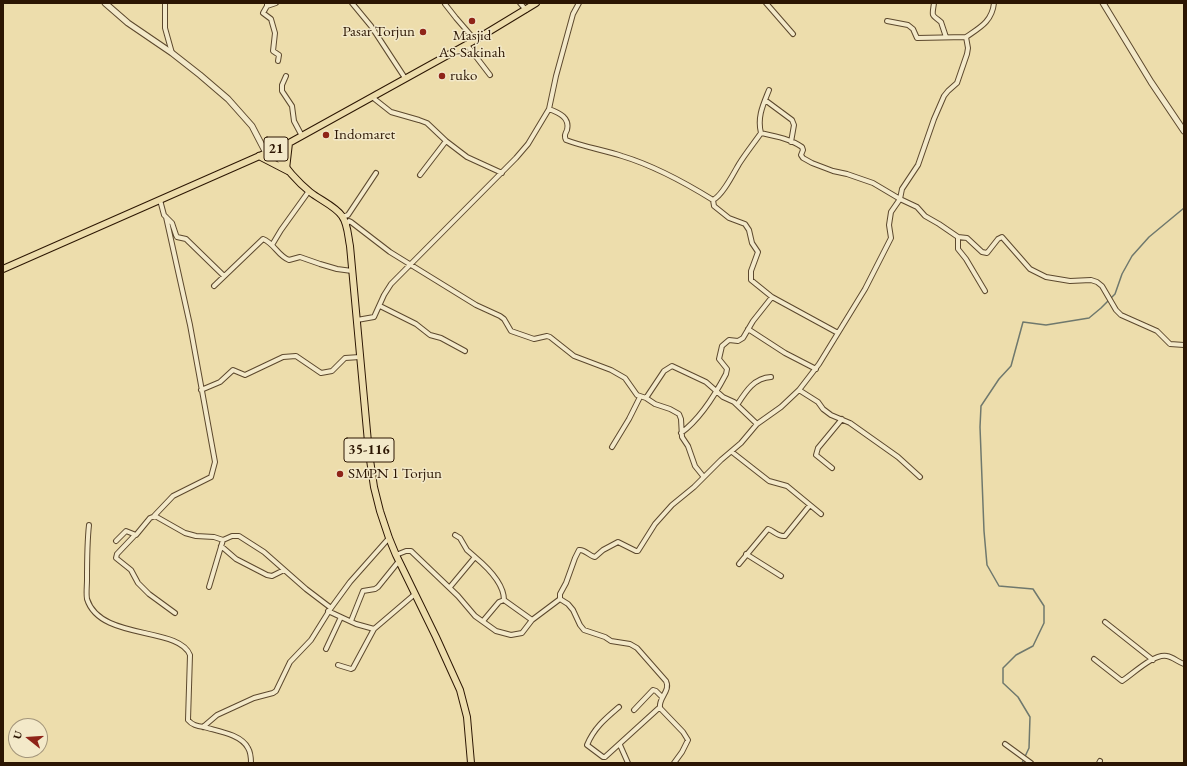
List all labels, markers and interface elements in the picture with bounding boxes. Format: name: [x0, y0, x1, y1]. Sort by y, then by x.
marker: Masjid AS-Sakinah: [467, 16, 477, 26]
place label: Pasar Torjun: [343, 23, 415, 41]
marker: Pasar Torjun: [418, 27, 428, 37]
place label: Masjid AS-Sakinah: [439, 27, 505, 62]
place label: ruko: [450, 67, 477, 85]
marker: ruko: [437, 71, 447, 81]
place label: Indomaret: [334, 126, 395, 144]
marker: Indomaret: [321, 130, 331, 140]
road number: 21: [264, 137, 288, 161]
road number: 35-116: [344, 438, 394, 462]
place label: SMPN 1 Torjun: [348, 465, 442, 483]
marker: SMPN 1 Torjun: [335, 469, 345, 479]
north arrow: [8, 718, 48, 758]
text: U: [10, 729, 25, 741]

